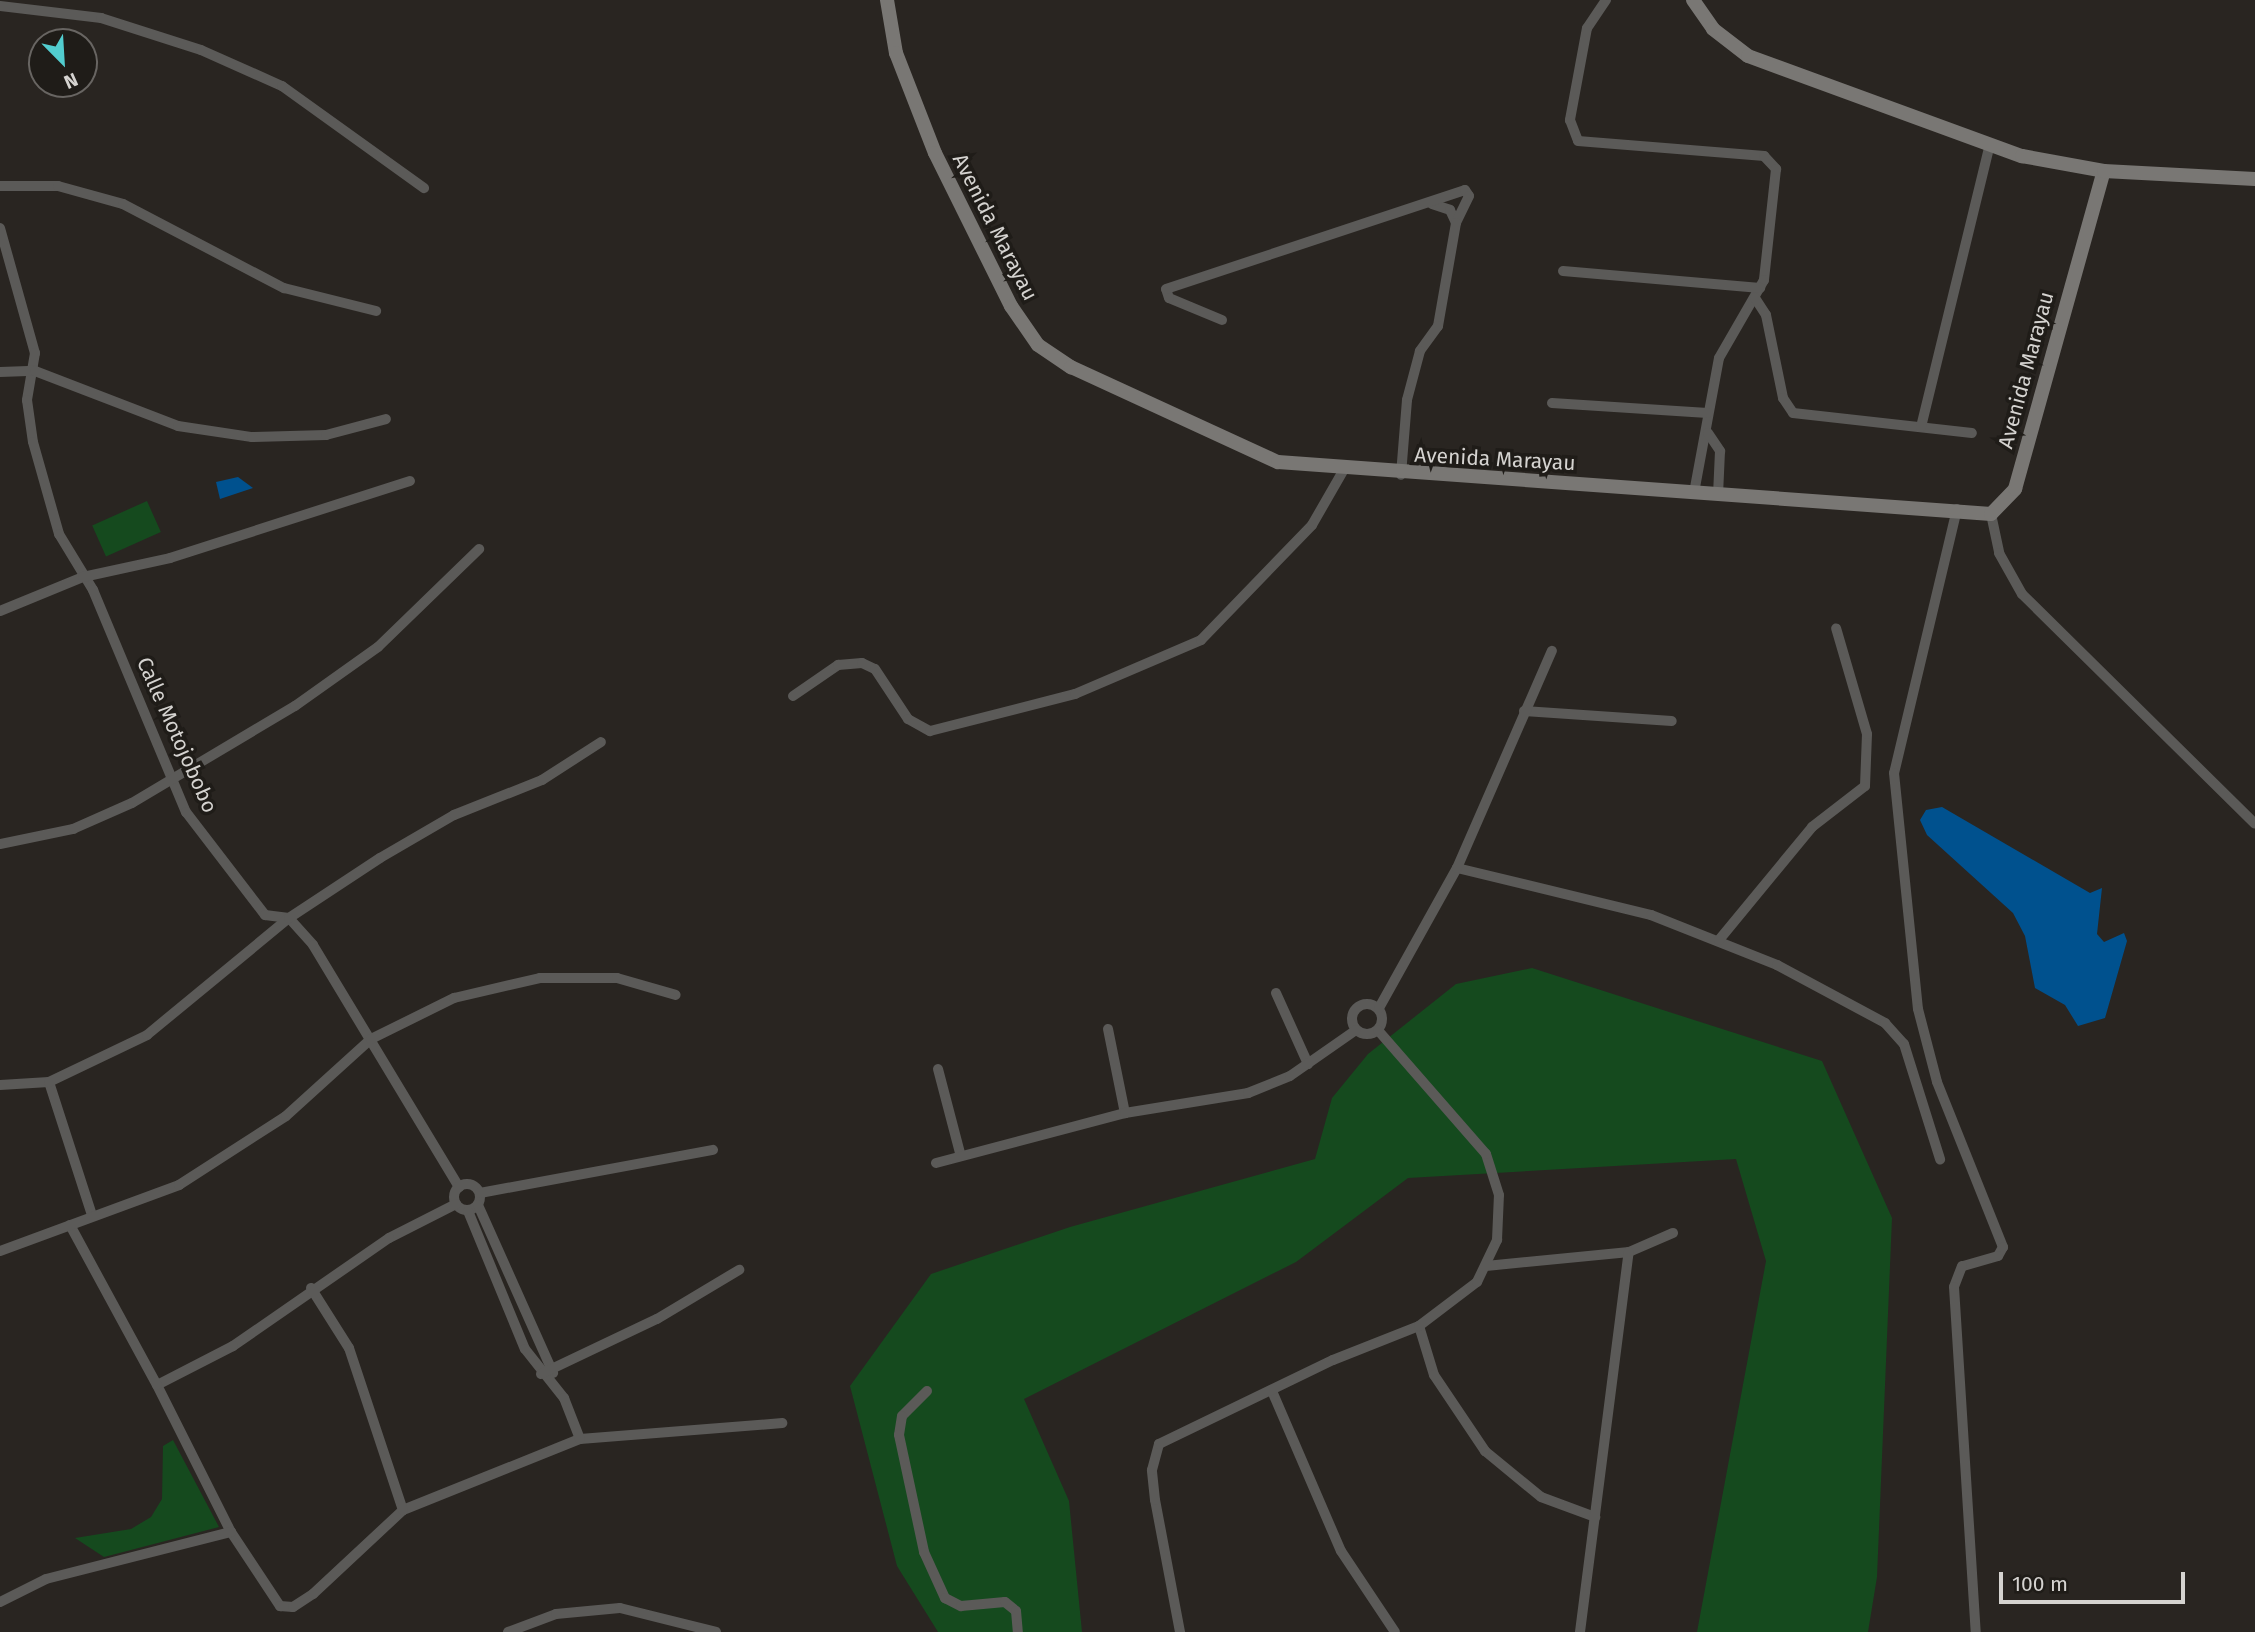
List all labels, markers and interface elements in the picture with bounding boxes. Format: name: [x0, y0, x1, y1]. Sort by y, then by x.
north arrow: [28, 28, 98, 98]
text: N: [61, 68, 81, 94]
street label: Avenida Marayau: [947, 149, 1043, 305]
street label: Avenida Marayau: [1993, 289, 2059, 451]
street label: Avenida Marayau: [1414, 442, 1576, 476]
street label: Calle Motojobobo: [131, 653, 223, 817]
scale bar: [2003, 1558, 2188, 1602]
text: 100 m: [2012, 1571, 2068, 1597]

